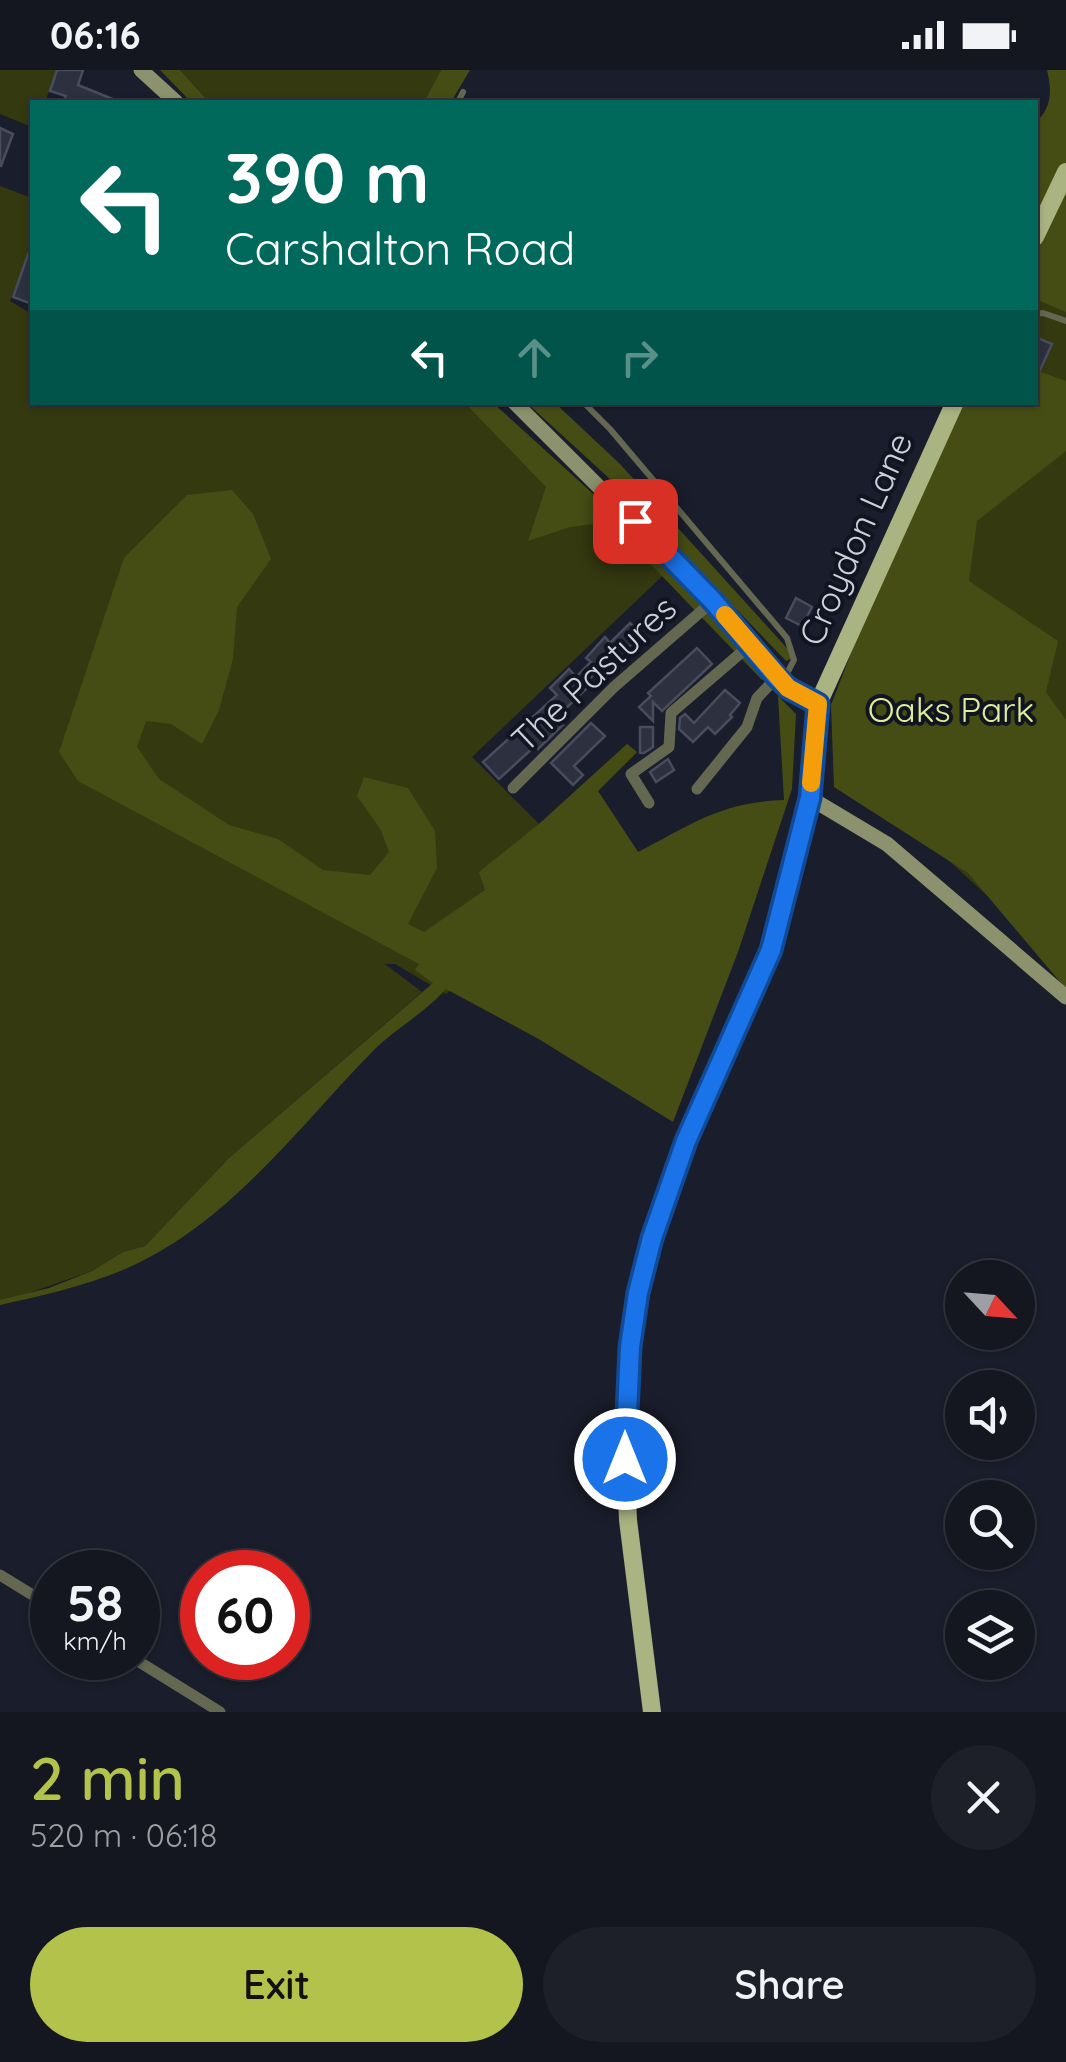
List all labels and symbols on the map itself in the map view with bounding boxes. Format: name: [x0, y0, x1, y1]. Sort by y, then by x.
street label: Croydon Lane: [789, 425, 922, 652]
pin: [593, 479, 678, 564]
street label: The Pastures: [502, 586, 685, 761]
park label: Oaks Park: [868, 687, 1034, 731]
north arrow: [945, 1260, 1035, 1350]
position arrow: [573, 1407, 677, 1511]
speed limit sign: 60: [180, 1550, 310, 1680]

